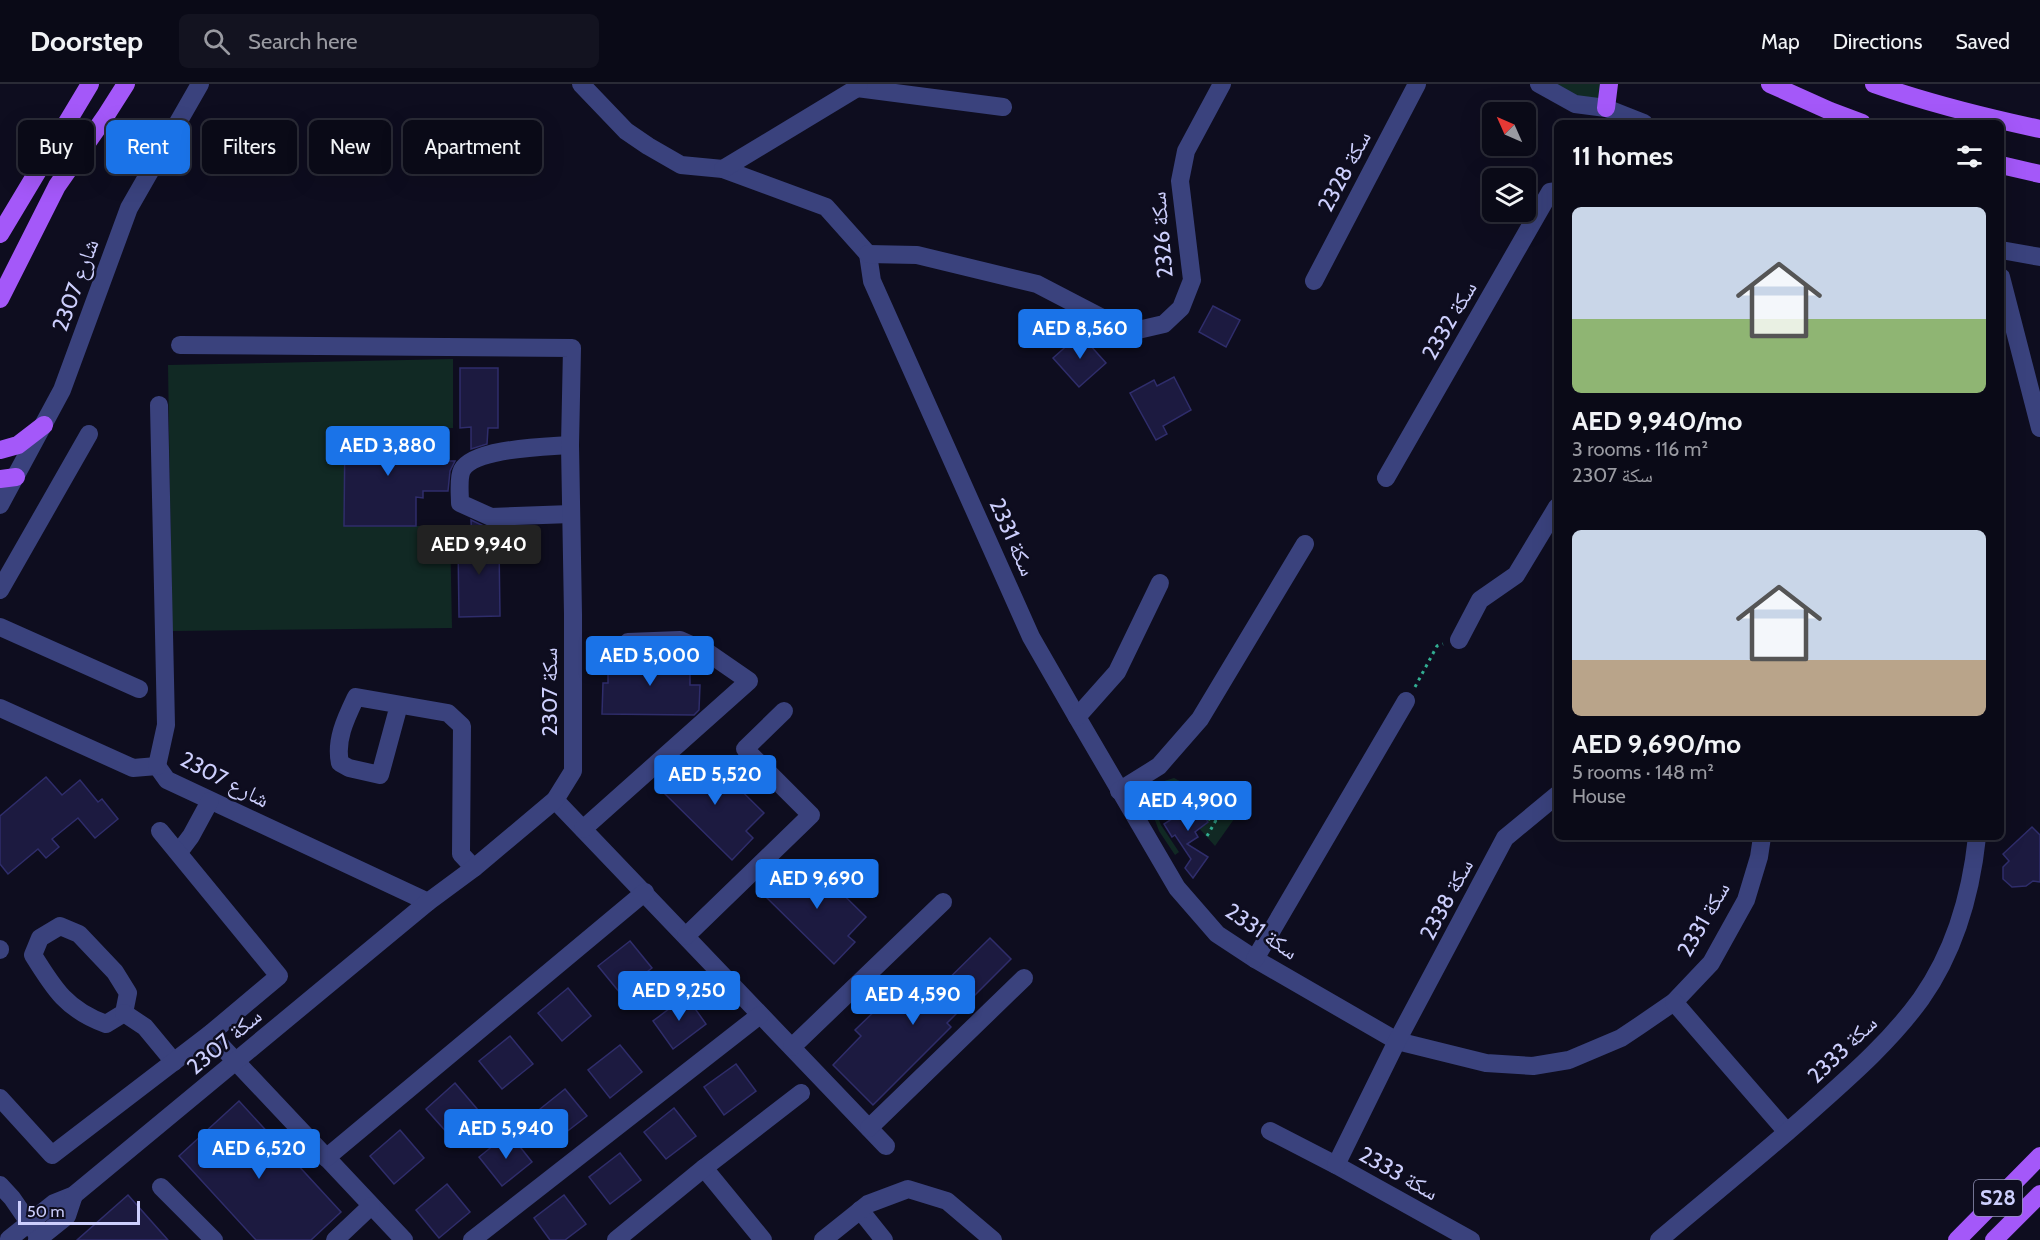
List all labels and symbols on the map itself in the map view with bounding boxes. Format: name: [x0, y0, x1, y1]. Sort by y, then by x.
north arrow: [1482, 102, 1536, 156]
street label: سكة 2328: [1312, 126, 1377, 216]
street label: سكة 2326: [1144, 190, 1179, 279]
street label: 2307 شارع: [46, 235, 105, 335]
street label: سكة 2332: [1416, 276, 1483, 364]
pin: AED 8,560: [1011, 309, 1149, 360]
pin: AED 3,880: [319, 426, 457, 477]
street label: سكة 2331: [984, 494, 1042, 580]
pin: AED 9,940: [410, 525, 548, 576]
pin: AED 5,000: [581, 636, 719, 687]
street label: سكة 2307: [536, 647, 563, 737]
street label: 2307 شارع: [176, 746, 274, 813]
pin: AED 5,520: [646, 755, 784, 806]
pin: AED 4,900: [1119, 781, 1257, 832]
street label: سكة 2338: [1414, 854, 1479, 944]
pin: AED 9,690: [748, 859, 886, 910]
street label: سكة 2331: [1671, 877, 1736, 962]
street label: سكة 2331: [1220, 897, 1303, 966]
pin: AED 9,250: [610, 971, 748, 1022]
pin: AED 4,590: [844, 975, 982, 1026]
street label: سكة 2307: [182, 1002, 267, 1080]
street label: سكة 2333: [1802, 1010, 1883, 1089]
pin: AED 5,940: [437, 1109, 575, 1160]
pin: AED 6,520: [190, 1129, 328, 1180]
street label: سكة 2333: [1354, 1141, 1443, 1206]
road number: S28: [1974, 1180, 2022, 1216]
scale bar: [18, 1198, 140, 1226]

